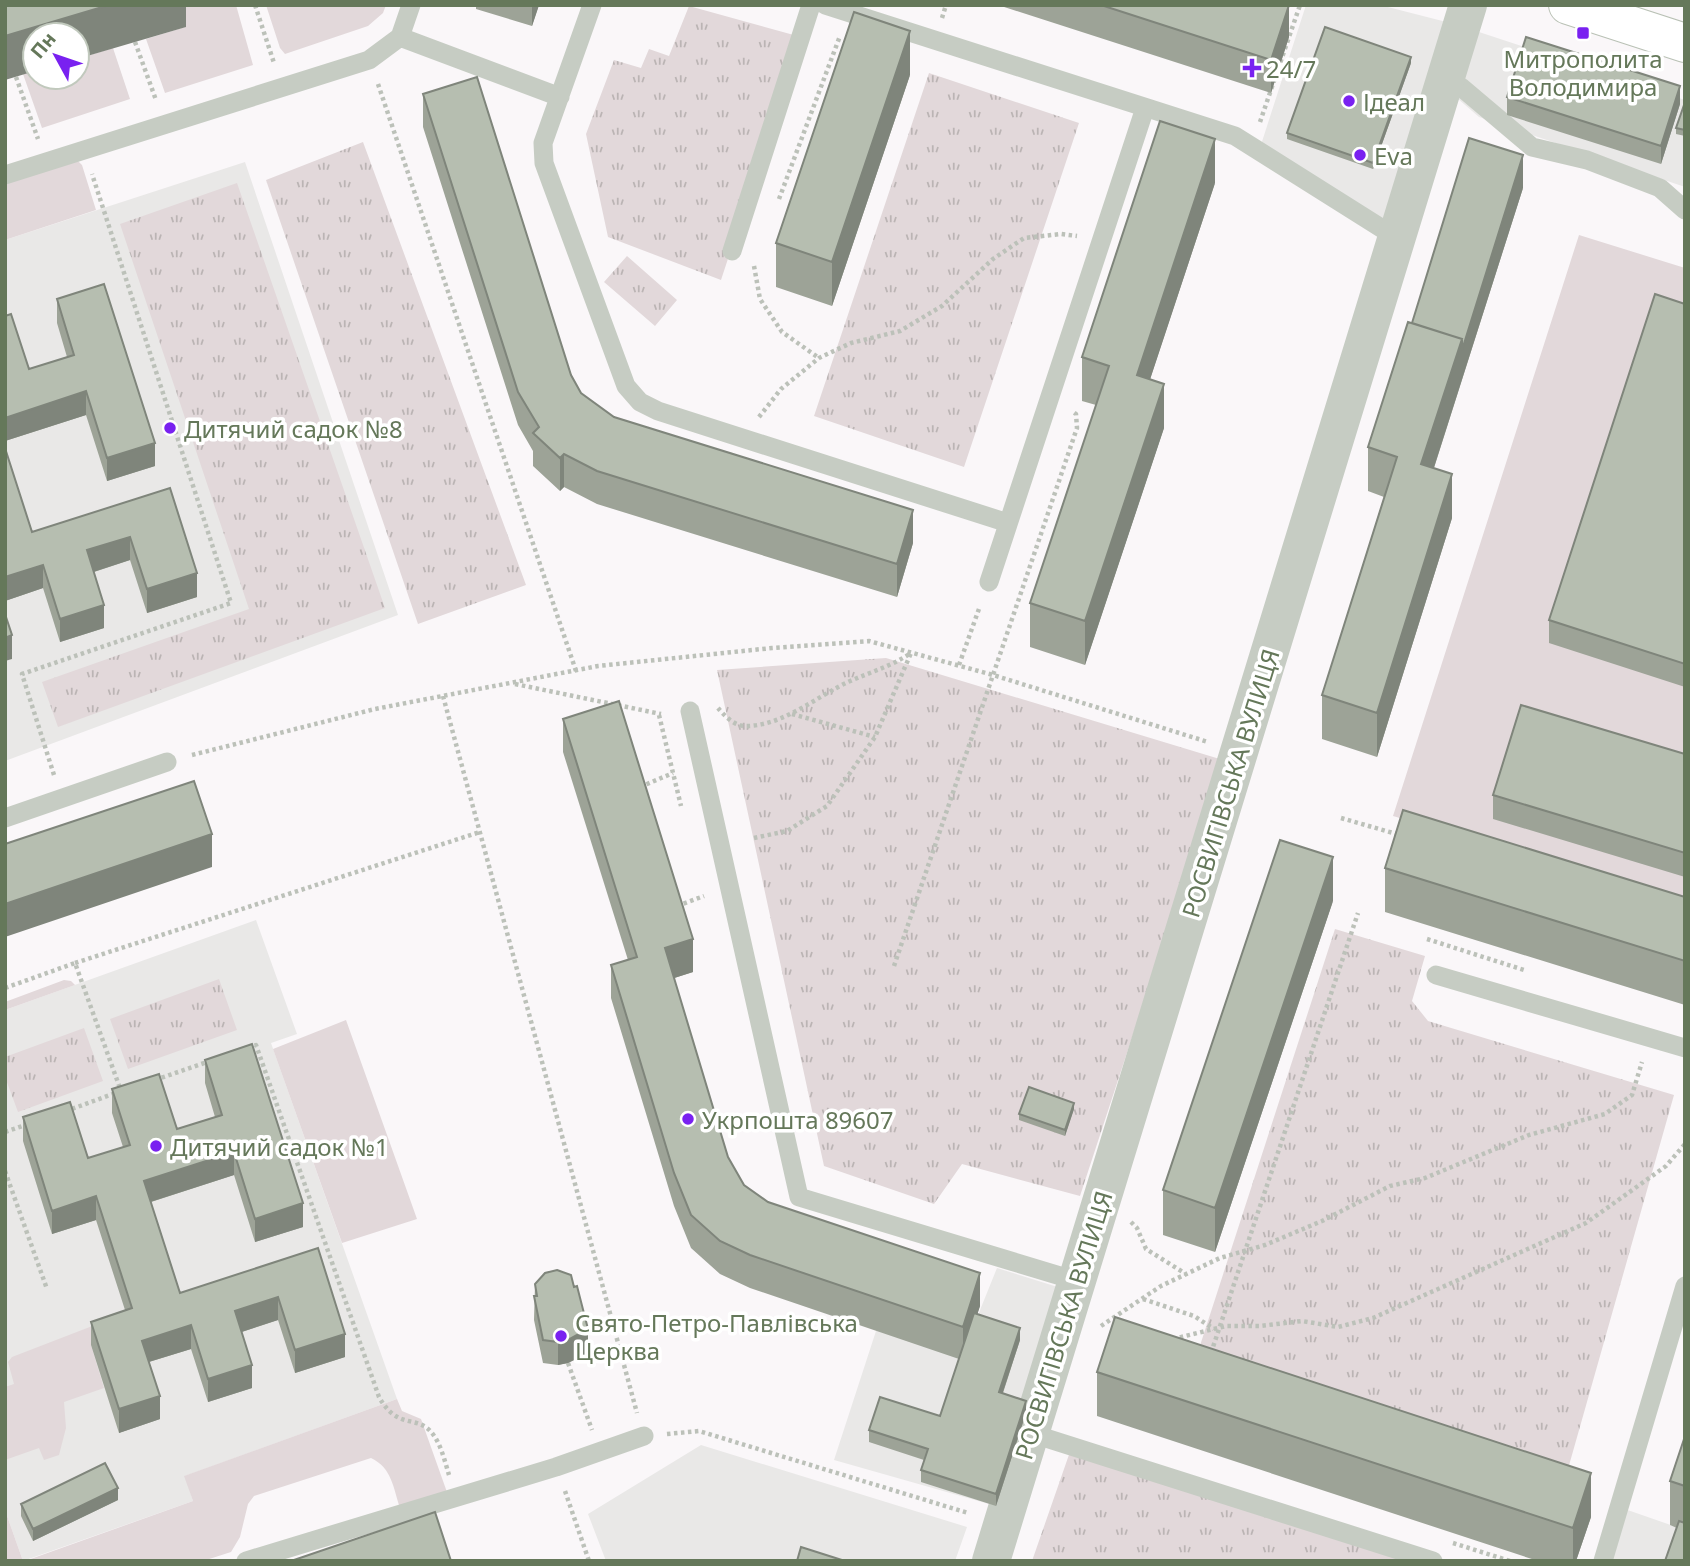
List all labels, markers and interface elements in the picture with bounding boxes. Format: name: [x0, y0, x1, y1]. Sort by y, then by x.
north arrow: [21, 21, 91, 91]
marker: Митрополита Володимира: [1575, 25, 1591, 41]
text: Пн: [24, 26, 62, 64]
place label: Митрополита Володимира: [1504, 42, 1662, 103]
place label: 24/7: [1266, 52, 1316, 85]
marker: 24/7: [1244, 60, 1260, 76]
place label: Ідеал: [1363, 85, 1425, 118]
marker: Ідеал: [1341, 93, 1357, 109]
place label: Eva: [1374, 139, 1413, 172]
marker: Eva: [1352, 147, 1368, 163]
place label: Дитячий садок №8: [184, 412, 403, 445]
marker: Дитячий садок №8: [162, 420, 178, 436]
street label: РОСВИГІВСЬКА ВУЛИЦЯ: [1173, 645, 1287, 921]
place label: Укрпошта 89607: [702, 1103, 894, 1136]
marker: Укрпошта 89607: [680, 1111, 696, 1127]
place label: Дитячий садок №1: [170, 1130, 389, 1163]
marker: Дитячий садок №1: [148, 1138, 164, 1154]
street label: РОСВИГІВСЬКА ВУЛИЦЯ: [1006, 1187, 1120, 1463]
place label: Свято-Петро-Павлівська Церква: [575, 1306, 858, 1367]
marker: Свято-Петро-Павлівська Церква: [553, 1328, 569, 1344]

